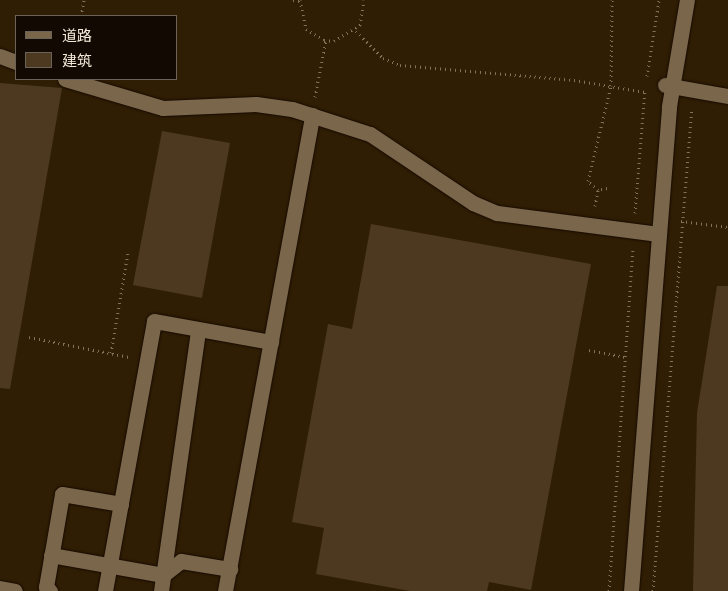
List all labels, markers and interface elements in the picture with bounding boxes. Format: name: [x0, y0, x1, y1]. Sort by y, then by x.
legend: [15, 15, 178, 80]
text: 道路: [62, 27, 92, 44]
text: 建筑: [62, 52, 92, 69]

